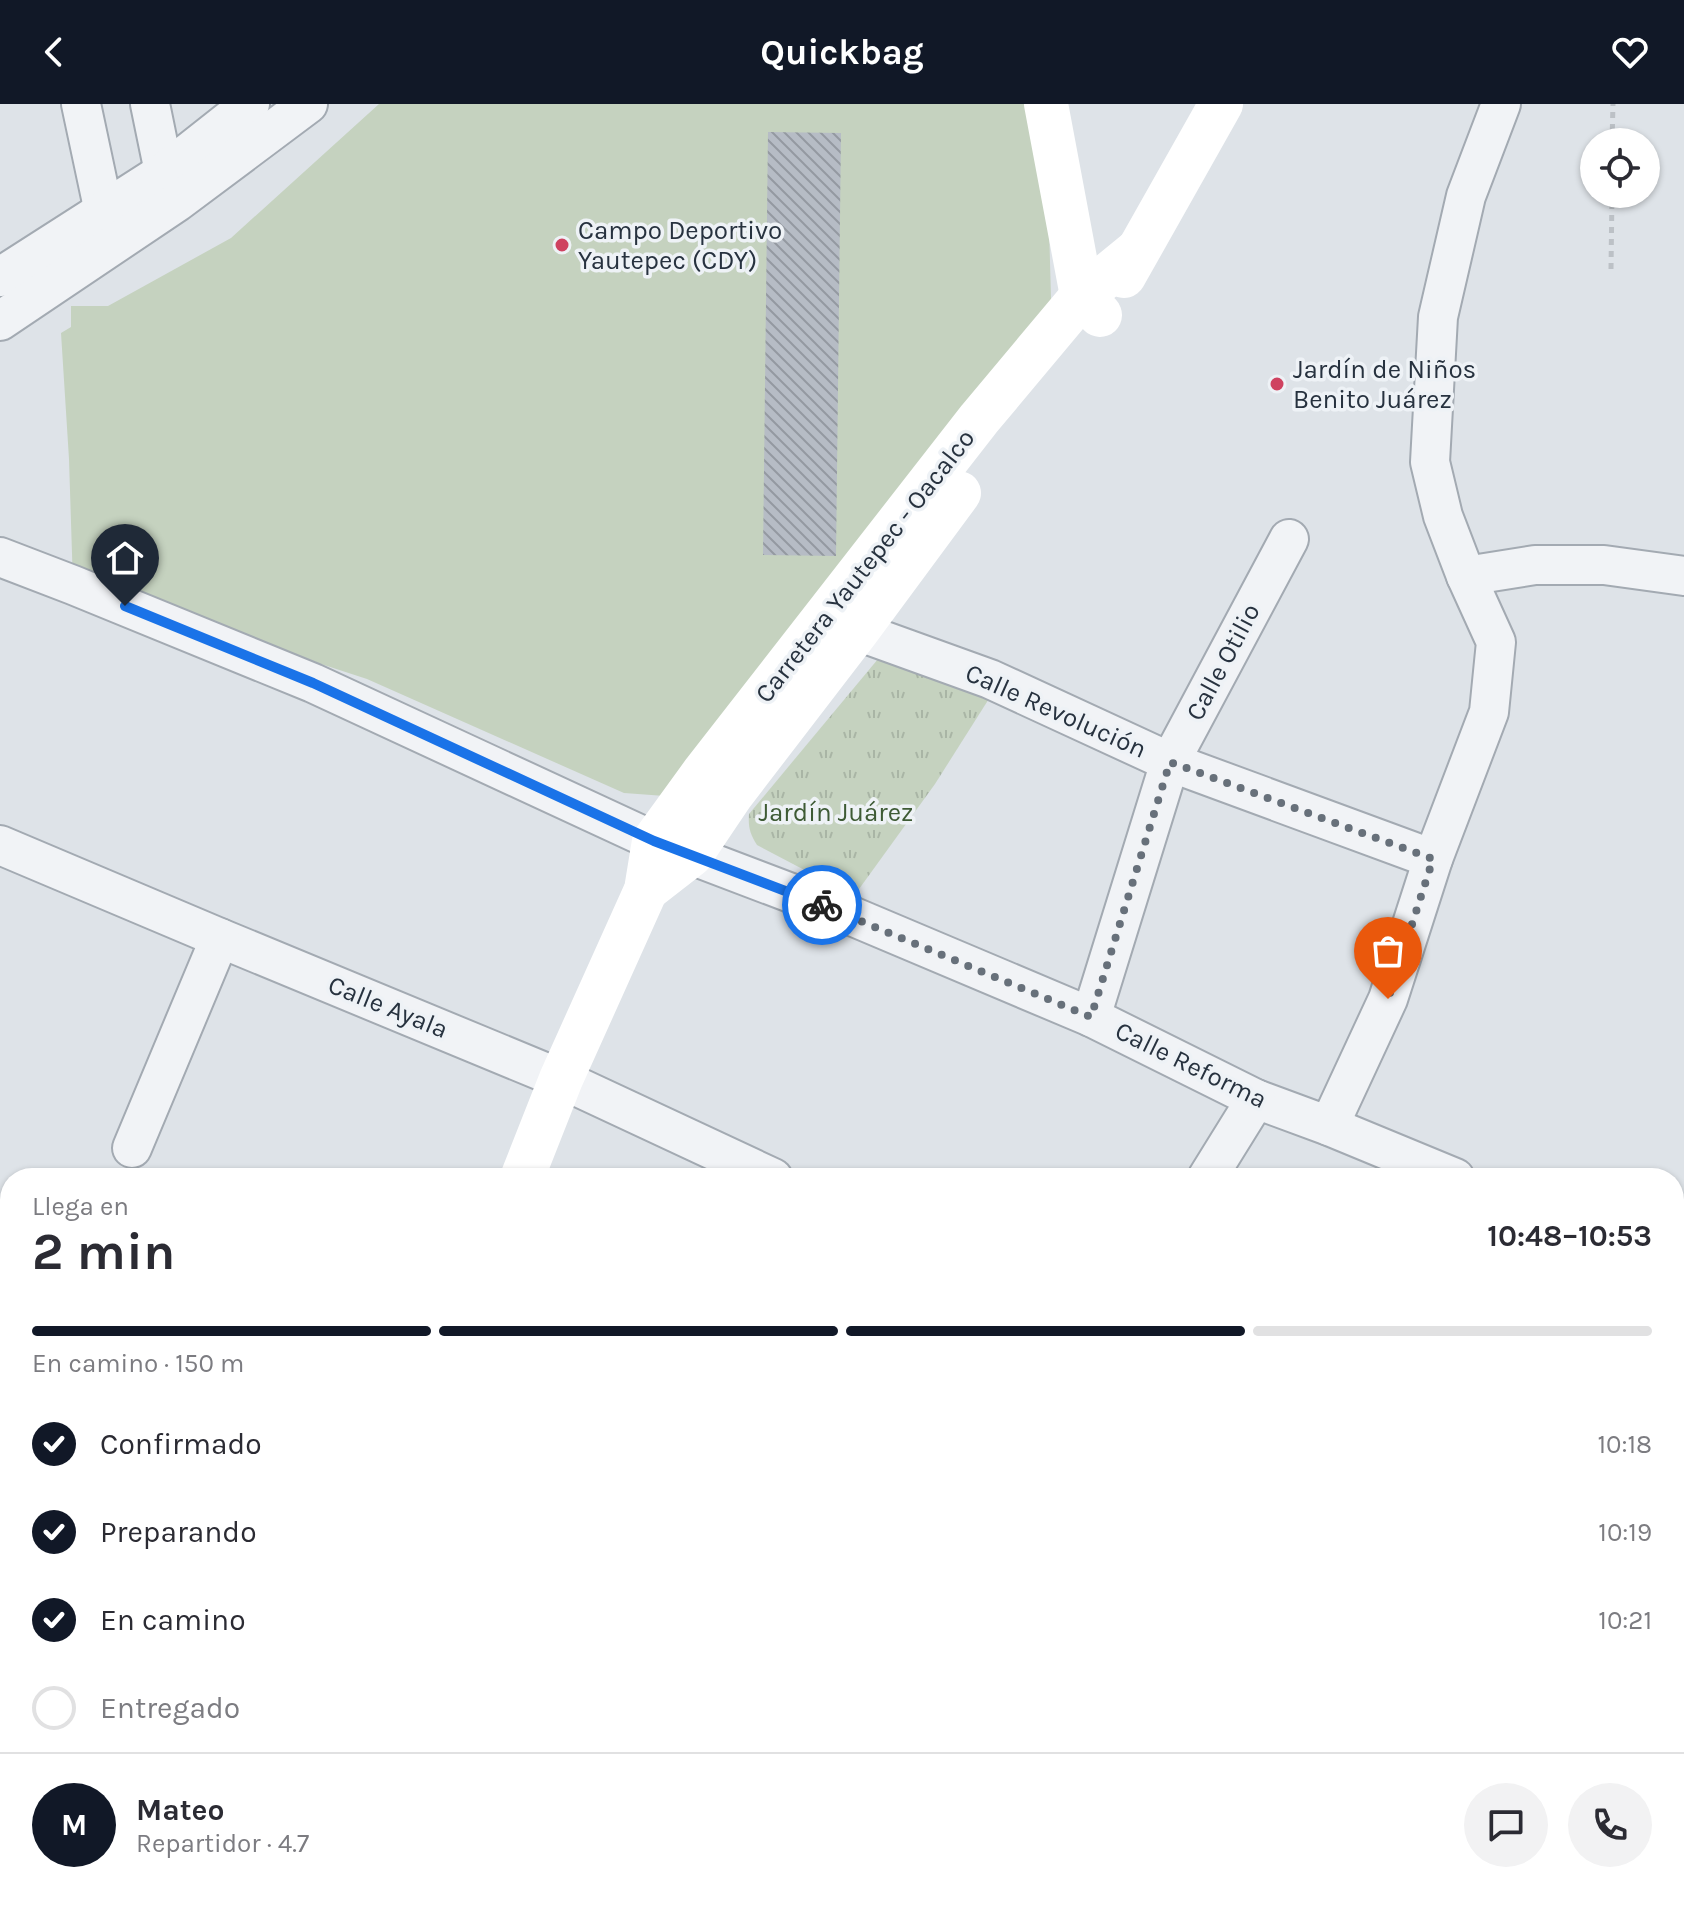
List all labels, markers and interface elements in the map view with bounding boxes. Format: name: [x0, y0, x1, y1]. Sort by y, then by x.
icon: back: [32, 30, 76, 74]
icon: heart: [1608, 30, 1652, 74]
text: Quickbag: [760, 31, 924, 73]
map controls: [1580, 128, 1660, 208]
button: locate: [1580, 128, 1660, 208]
place label: Campo Deportivo Yautepec (CDY): [578, 215, 782, 276]
marker: Campo Deportivo Yautepec (CDY): [553, 236, 571, 254]
place label: Jardín de Niños Benito Juárez: [1293, 354, 1476, 415]
marker: Jardín de Niños Benito Juárez: [1268, 375, 1286, 393]
street label: Carretera Yautepec - Oacalco: [749, 423, 981, 709]
pin: [91, 524, 159, 606]
icon: home: [103, 536, 147, 580]
street label: Calle Otilio: [1179, 598, 1267, 726]
street label: Calle Revolución: [961, 657, 1151, 765]
park label: Jardín Juárez: [759, 797, 913, 828]
courier: [782, 865, 862, 945]
icon: bike: [800, 883, 844, 927]
pin: [1354, 917, 1422, 999]
icon: bag: [1366, 929, 1410, 973]
street label: Calle Ayala: [324, 969, 452, 1045]
street label: Calle Reforma: [1110, 1015, 1272, 1115]
text: Llega en: [32, 1191, 129, 1222]
text: 10:48–10:53: [1487, 1218, 1652, 1254]
text: 2 min: [32, 1221, 175, 1282]
text: En camino · 150 m: [32, 1348, 244, 1379]
icon: check: [32, 1422, 76, 1466]
text: Confirmado: [100, 1426, 262, 1462]
text: 10:18: [1597, 1429, 1652, 1460]
icon: check: [32, 1510, 76, 1554]
text: Preparando: [100, 1514, 257, 1550]
text: 10:19: [1598, 1517, 1652, 1548]
icon: check: [32, 1598, 76, 1642]
text: En camino: [100, 1602, 246, 1638]
text: 10:21: [1598, 1605, 1652, 1636]
text: Entregado: [100, 1690, 240, 1726]
button: chat: [1464, 1783, 1548, 1867]
button: phone: [1568, 1783, 1652, 1867]
text: Mateo: [136, 1792, 225, 1828]
text: M: [61, 1807, 87, 1843]
text: Repartidor · 4.7: [136, 1828, 309, 1859]

